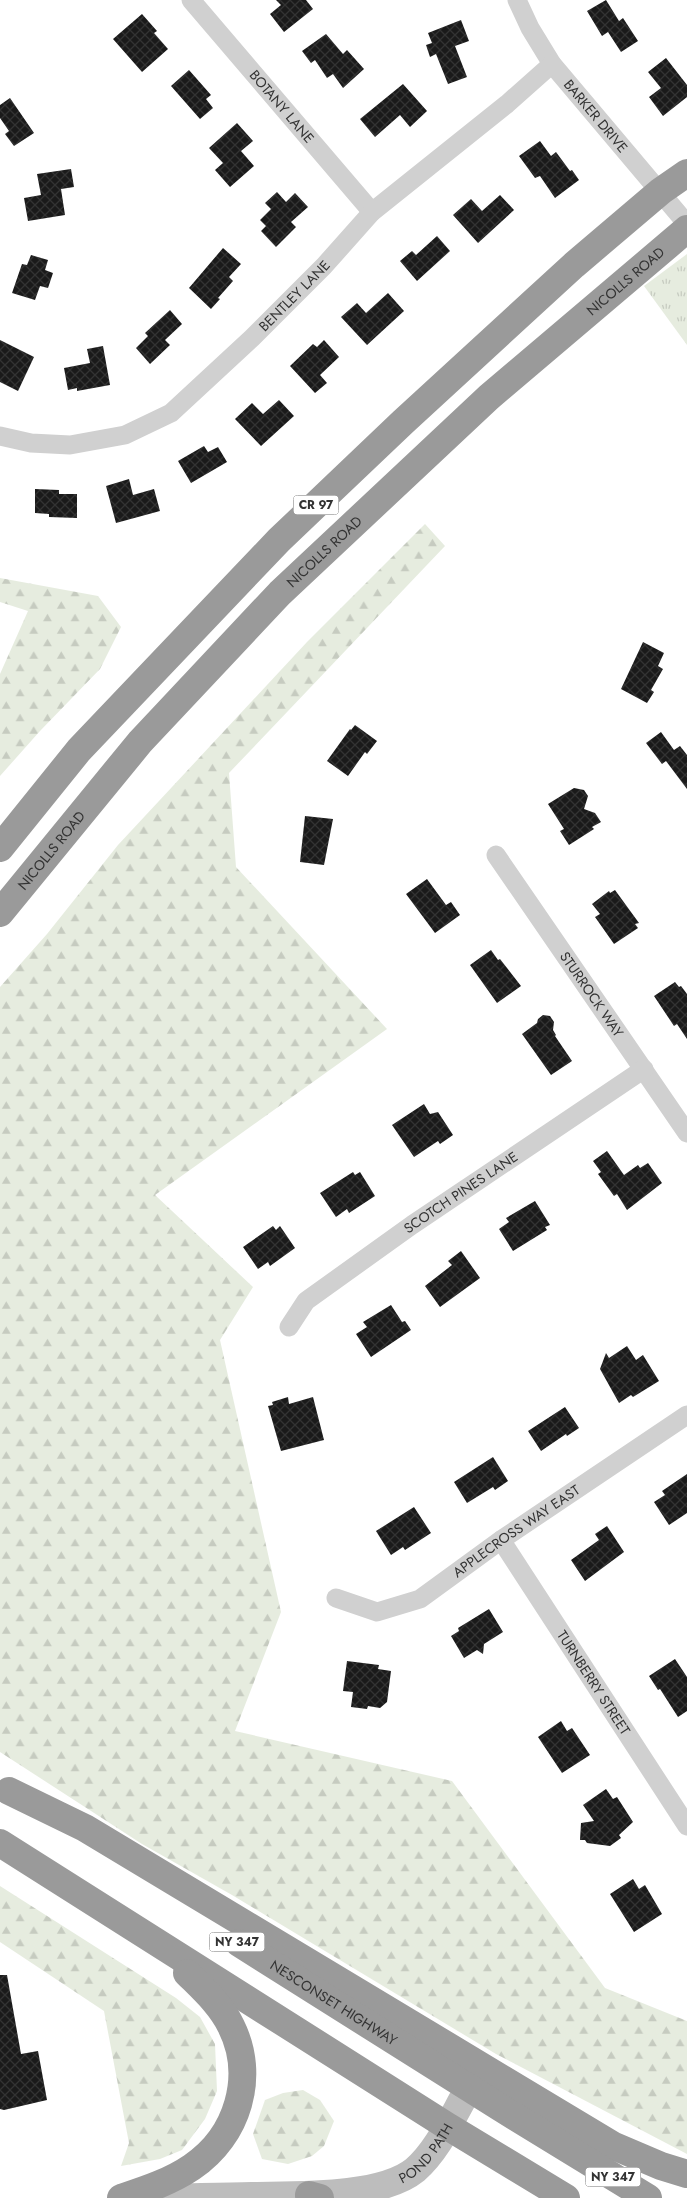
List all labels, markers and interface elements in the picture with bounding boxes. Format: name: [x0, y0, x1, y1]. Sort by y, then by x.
street label: BOTANY LANE: [245, 66, 319, 147]
street label: BARKER DRIVE: [559, 75, 633, 157]
street label: NICOLLS ROAD: [582, 242, 669, 320]
street label: BENTLEY LANE: [254, 256, 335, 336]
road number: CR 97: [294, 496, 338, 514]
street label: NICOLLS ROAD: [282, 511, 366, 592]
street label: NICOLLS ROAD: [13, 807, 90, 894]
street label: STURROCK WAY: [555, 947, 628, 1041]
street label: SCOTCH PINES LANE: [399, 1147, 522, 1238]
street label: APPLECROSS WAY EAST: [448, 1480, 584, 1582]
street label: TURNBERRY STREET: [552, 1626, 635, 1739]
road number: NY 347: [210, 1932, 264, 1951]
street label: NESCONSET HIGHWAY: [266, 1955, 401, 2050]
street label: POND PATH: [395, 2120, 458, 2188]
road number: NY 347: [586, 2168, 640, 2186]

